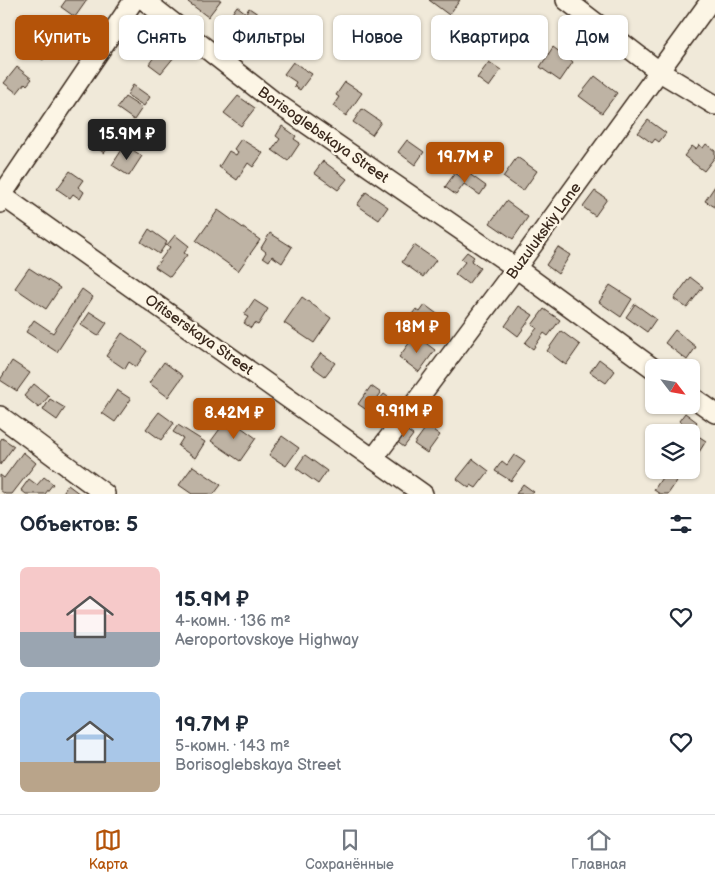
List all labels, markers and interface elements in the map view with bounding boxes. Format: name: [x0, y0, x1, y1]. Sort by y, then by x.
chip: Купить: [15, 15, 109, 60]
chip: Снять: [119, 15, 204, 60]
chip: Фильтры: [214, 15, 323, 60]
chip: Новое: [333, 15, 421, 60]
chip: Квартира: [431, 15, 548, 60]
chip: Дом: [558, 15, 628, 60]
street label: Borisoglebskaya Street: [254, 83, 393, 188]
pin: 15.9M ₽: [81, 119, 173, 161]
text: 15.9M ₽: [99, 125, 155, 144]
pin: 19.7M ₽: [419, 142, 511, 184]
text: 19.7M ₽: [437, 148, 493, 167]
street label: Buzulukskiy Lane: [502, 179, 586, 283]
street label: Ofitserskaya Street: [141, 291, 257, 380]
pin: 18M ₽: [382, 312, 452, 354]
text: 18M ₽: [395, 318, 439, 337]
north arrow: [645, 359, 700, 414]
map controls: [645, 359, 700, 479]
pin: 9.91M ₽: [358, 396, 450, 438]
pin: 8.42M ₽: [188, 398, 280, 440]
text: 9.91M ₽: [376, 402, 432, 421]
text: 8.42M ₽: [204, 404, 264, 423]
button: layers: [645, 424, 700, 479]
icon: filters: [667, 510, 695, 538]
text: Объектов: 5: [20, 512, 138, 537]
icon: home: [60, 587, 120, 647]
text: 15.9M ₽: [175, 587, 249, 612]
icon: heart: [667, 603, 695, 631]
text: 4-комн. · 136 m²: [175, 612, 291, 631]
text: Aeroportovskoye Highway: [175, 631, 359, 650]
icon: home: [60, 712, 120, 772]
text: 19.7M ₽: [175, 712, 248, 737]
icon: heart: [667, 728, 695, 756]
text: 5-комн. · 143 m²: [175, 737, 290, 756]
text: Borisoglebskaya Street: [175, 756, 341, 775]
tab: Карта: [89, 826, 128, 873]
tab: Сохранённые: [305, 826, 394, 873]
tab: Главная: [571, 826, 626, 873]

